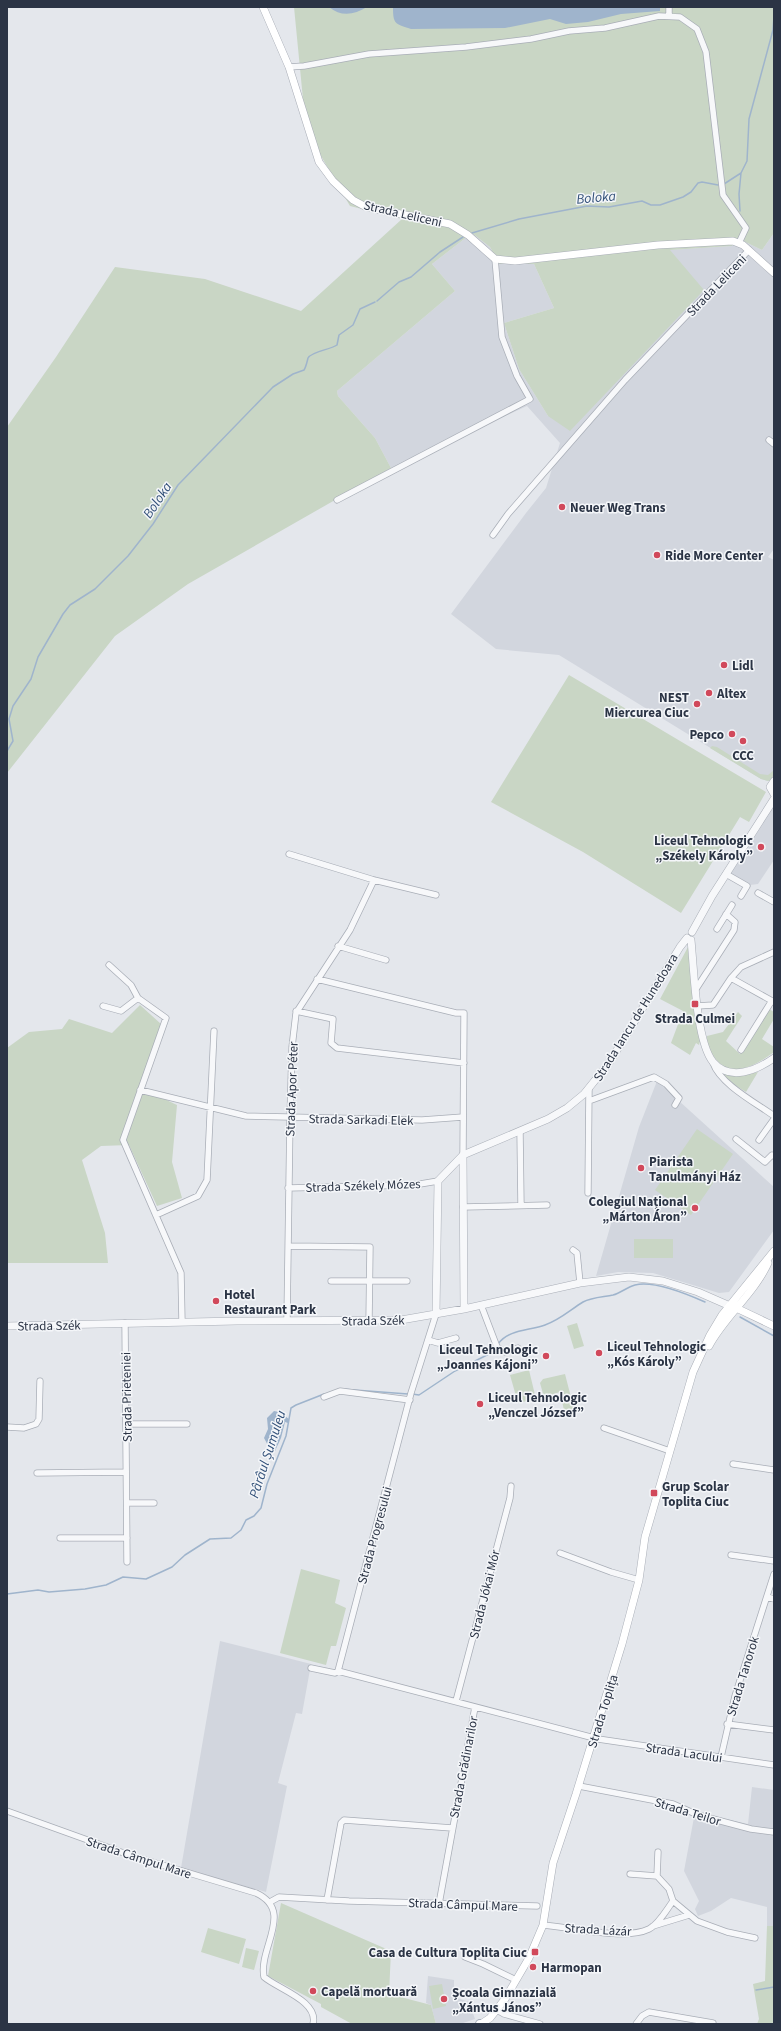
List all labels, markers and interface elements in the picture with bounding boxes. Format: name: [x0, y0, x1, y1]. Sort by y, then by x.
water label: Boloka: [575, 186, 617, 210]
street label: Strada Leliceni: [362, 196, 444, 232]
street label: Strada Leliceni: [683, 251, 751, 321]
water label: Boloka: [138, 478, 178, 523]
place label: Neuer Weg Trans: [570, 499, 666, 517]
marker: Neuer Weg Trans: [557, 502, 567, 512]
place label: Ride More Center: [665, 547, 764, 565]
marker: Ride More Center: [652, 550, 662, 560]
place label: Lidl: [732, 657, 754, 675]
marker: Lidl: [719, 660, 729, 670]
place label: Altex: [716, 685, 746, 703]
marker: Altex: [704, 688, 714, 698]
place label: NEST Miercurea Ciuc: [605, 689, 689, 722]
marker: NEST Miercurea Ciuc: [692, 699, 702, 709]
place label: Pepco: [689, 726, 724, 744]
marker: Pepco: [727, 729, 737, 739]
marker: CCC: [738, 736, 748, 746]
place label: CCC: [732, 747, 754, 765]
place label: Liceul Tehnologic „Székely Károly”: [654, 832, 753, 865]
marker: Liceul Tehnologic „Székely Károly”: [756, 842, 766, 852]
street label: Strada Iancu de Hunedoara: [589, 950, 683, 1085]
marker: Strada Culmei: [690, 999, 700, 1009]
place label: Strada Culmei: [655, 1010, 735, 1028]
street label: Strada Apor Péter: [281, 1041, 303, 1137]
street label: Strada Sarkadi Elek: [308, 1110, 414, 1130]
place label: Piarista Tanulmányi Ház: [649, 1153, 741, 1186]
marker: Piarista Tanulmányi Ház: [636, 1163, 646, 1173]
street label: Strada Székely Mózes: [305, 1175, 422, 1197]
place label: Colegiul Național „Márton Áron”: [589, 1193, 687, 1226]
marker: Colegiul Național „Márton Áron”: [690, 1203, 700, 1213]
place label: Hotel Restaurant Park: [224, 1286, 317, 1319]
marker: Hotel Restaurant Park: [211, 1296, 221, 1306]
street label: Strada Szék: [341, 1311, 405, 1331]
street label: Strada Szék: [17, 1316, 81, 1336]
place label: Liceul Tehnologic „Kós Károly”: [607, 1338, 706, 1371]
place label: Liceul Tehnologic „Joannes Kájoni”: [437, 1341, 538, 1374]
marker: Liceul Tehnologic „Kós Károly”: [594, 1348, 604, 1358]
marker: Liceul Tehnologic „Joannes Kájoni”: [541, 1351, 551, 1361]
street label: Strada Prieteniei: [117, 1352, 137, 1442]
place label: Liceul Tehnologic „Venczel József”: [488, 1389, 587, 1422]
marker: Liceul Tehnologic „Venczel József”: [475, 1399, 485, 1409]
water label: Pârâul Șumuleu: [244, 1408, 292, 1501]
place label: Grup Scolar Toplita Ciuc: [662, 1478, 730, 1511]
street label: Strada Progresului: [353, 1484, 397, 1586]
marker: Grup Scolar Toplita Ciuc: [649, 1488, 659, 1498]
street label: Strada Jókai Mór: [465, 1547, 505, 1641]
street label: Strada Tanorok: [722, 1634, 764, 1718]
street label: Strada Toplița: [583, 1672, 623, 1750]
street label: Strada Grădinarilor: [445, 1714, 483, 1820]
street label: Strada Lacului: [644, 1739, 724, 1767]
street label: Strada Teilor: [652, 1793, 724, 1831]
street label: Strada Câmpul Mare: [84, 1832, 194, 1883]
street label: Strada Câmpul Mare: [408, 1894, 518, 1916]
street label: Strada Lázár: [564, 1919, 633, 1941]
place label: Casa de Cultura Toplita Ciuc: [368, 1944, 527, 1962]
marker: Casa de Cultura Toplita Ciuc: [530, 1947, 540, 1957]
place label: Harmopan: [541, 1959, 602, 1977]
marker: Harmopan: [528, 1962, 538, 1972]
place label: Capelă mortuară: [321, 1983, 417, 2001]
place label: Școala Gimnazială „Xántus János”: [452, 1984, 556, 2017]
marker: Capelă mortuară: [308, 1986, 318, 1996]
marker: Școala Gimnazială „Xántus János”: [439, 1994, 449, 2004]

